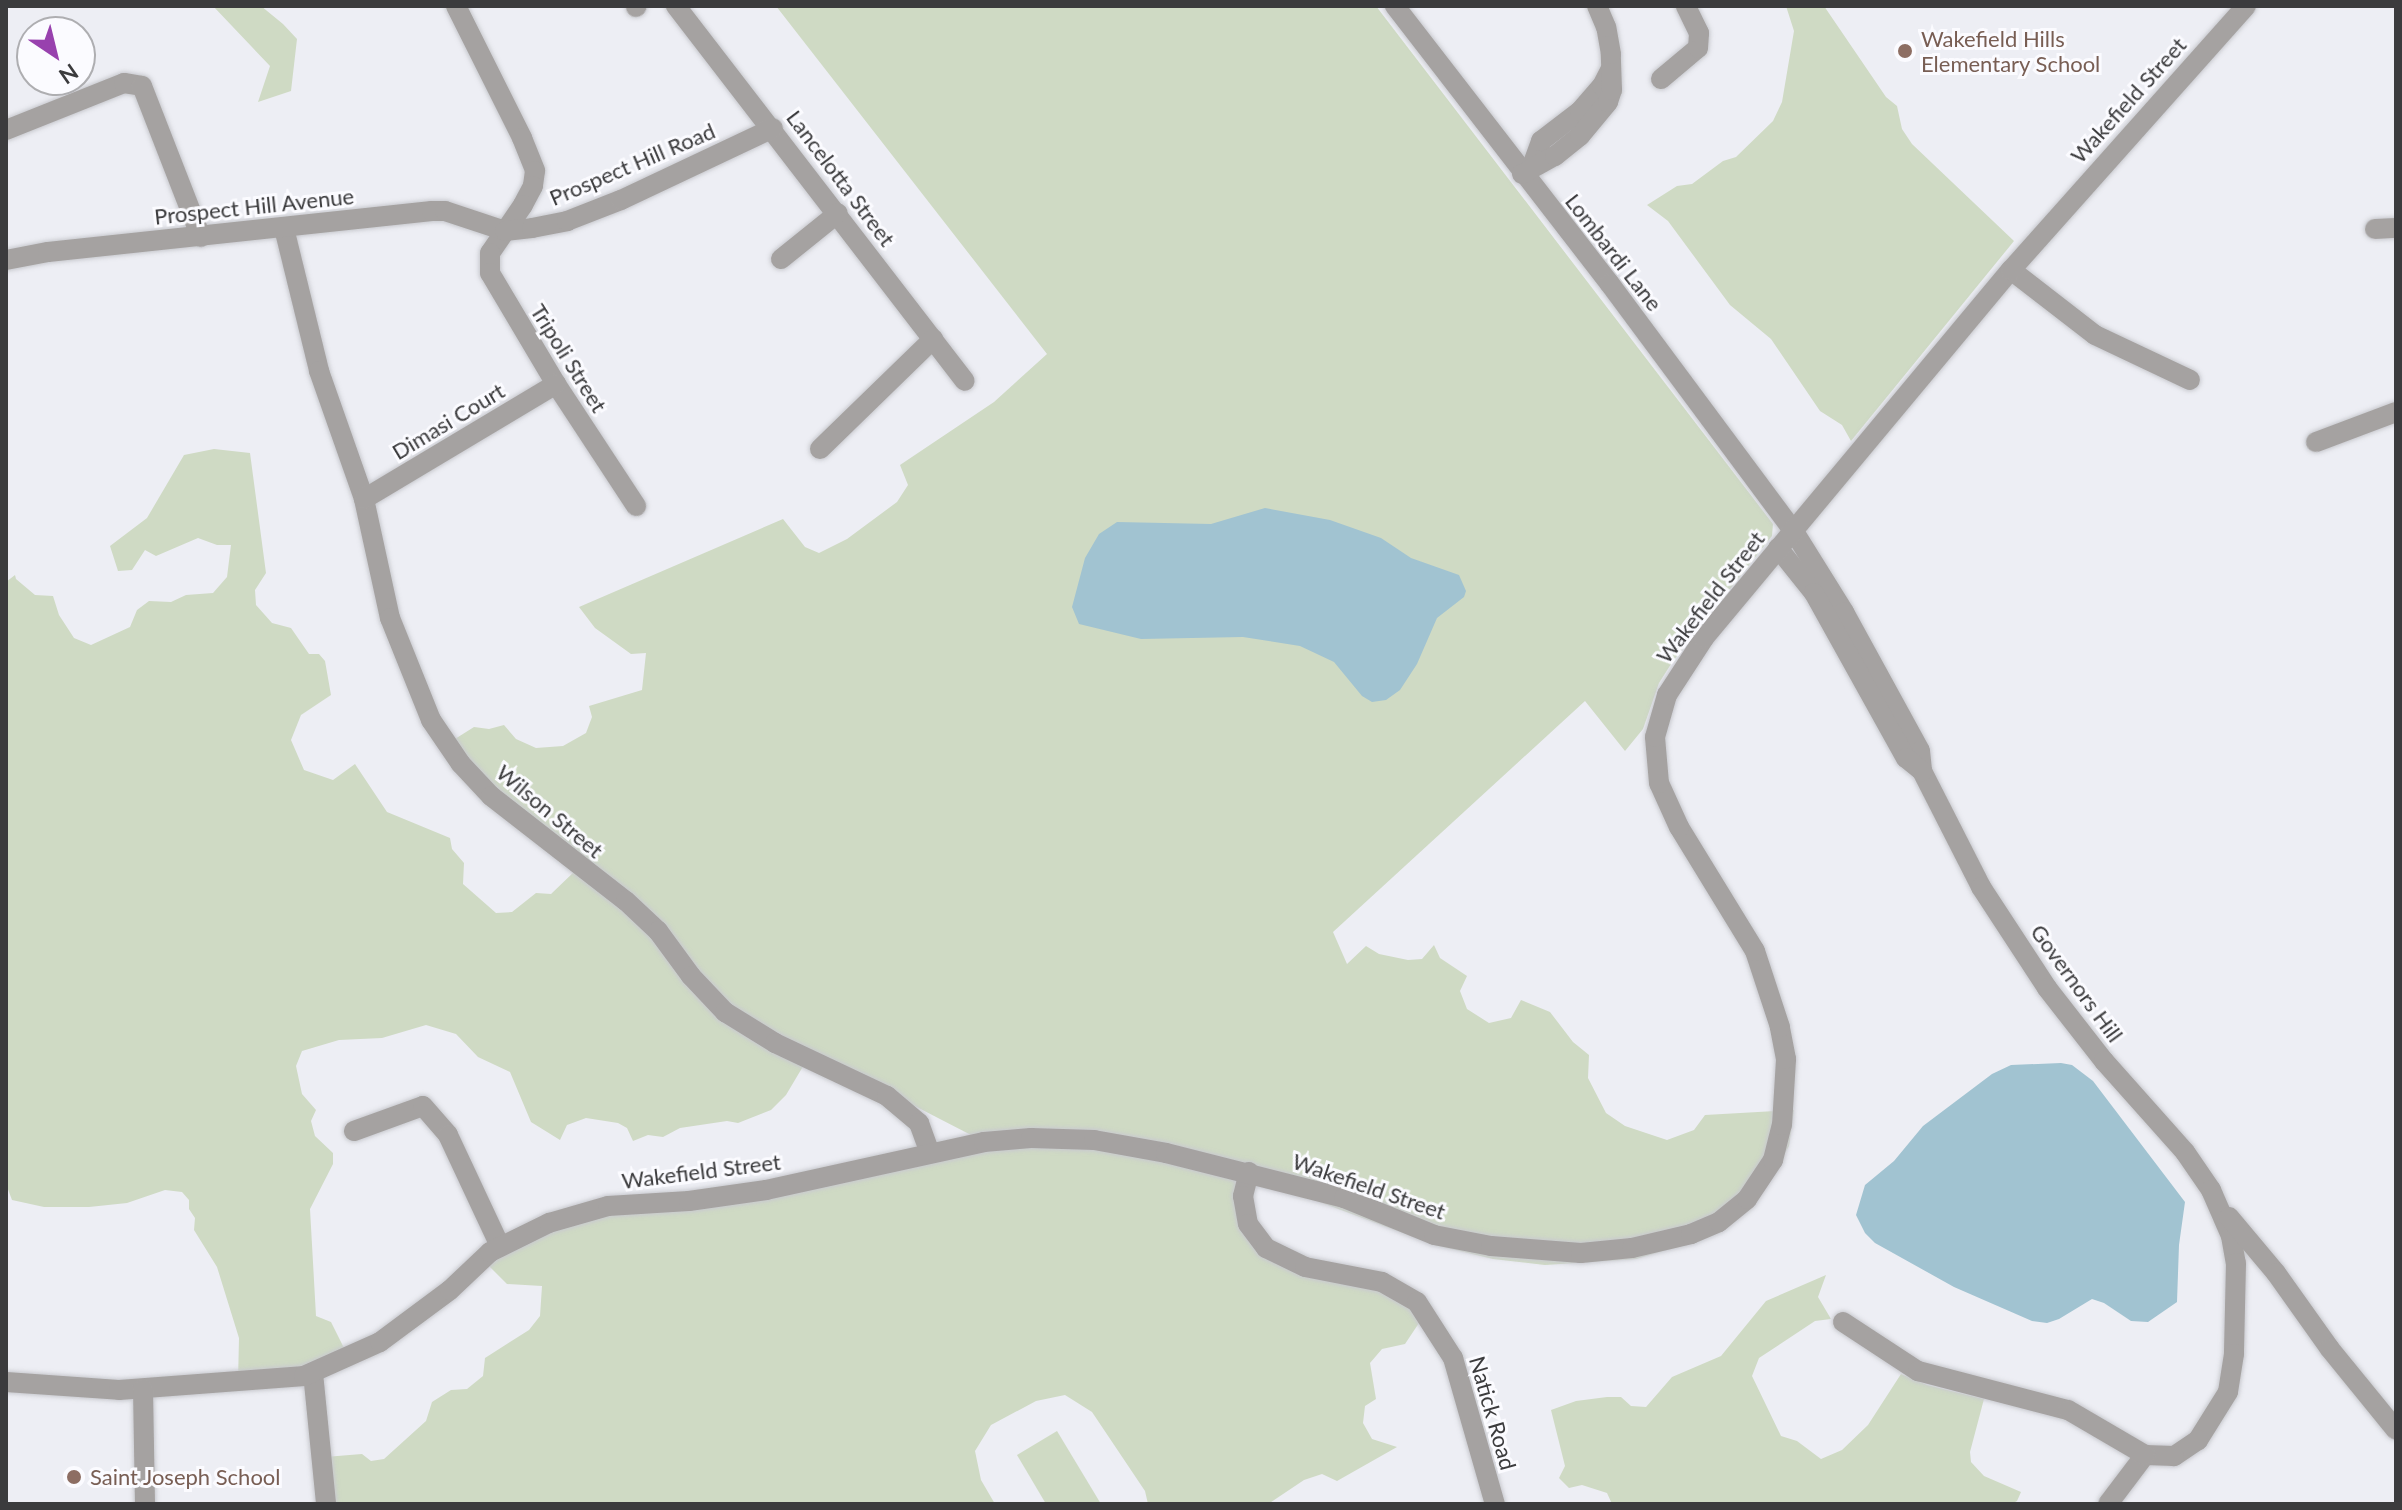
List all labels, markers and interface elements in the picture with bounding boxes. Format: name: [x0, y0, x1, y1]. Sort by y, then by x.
north arrow: [16, 16, 96, 96]
place label: Wakefield Hills Elementary School: [1921, 25, 2101, 76]
street label: Wakefield Street: [2065, 32, 2191, 168]
marker: Wakefield Hills Elementary School: [1896, 42, 1914, 60]
text: N: [54, 59, 84, 90]
street label: Lancelotta Street: [781, 105, 901, 251]
street label: Prospect Hill Road: [545, 117, 719, 211]
street label: Prospect Hill Avenue: [153, 182, 355, 230]
street label: Lombardi Lane: [1560, 188, 1668, 316]
street label: Tripoli Street: [525, 299, 613, 417]
street label: Dimasi Court: [387, 377, 509, 465]
street label: Wakefield Street: [1650, 526, 1770, 668]
street label: Wilson Street: [491, 759, 609, 863]
street label: Governors Hill: [2025, 919, 2129, 1047]
street label: Wakefield Street: [620, 1148, 782, 1194]
street label: Wakefield Street: [1289, 1148, 1449, 1224]
street label: Natick Road: [1464, 1353, 1522, 1473]
place label: Saint Joseph School: [90, 1464, 281, 1490]
marker: Saint Joseph School: [65, 1468, 83, 1486]

